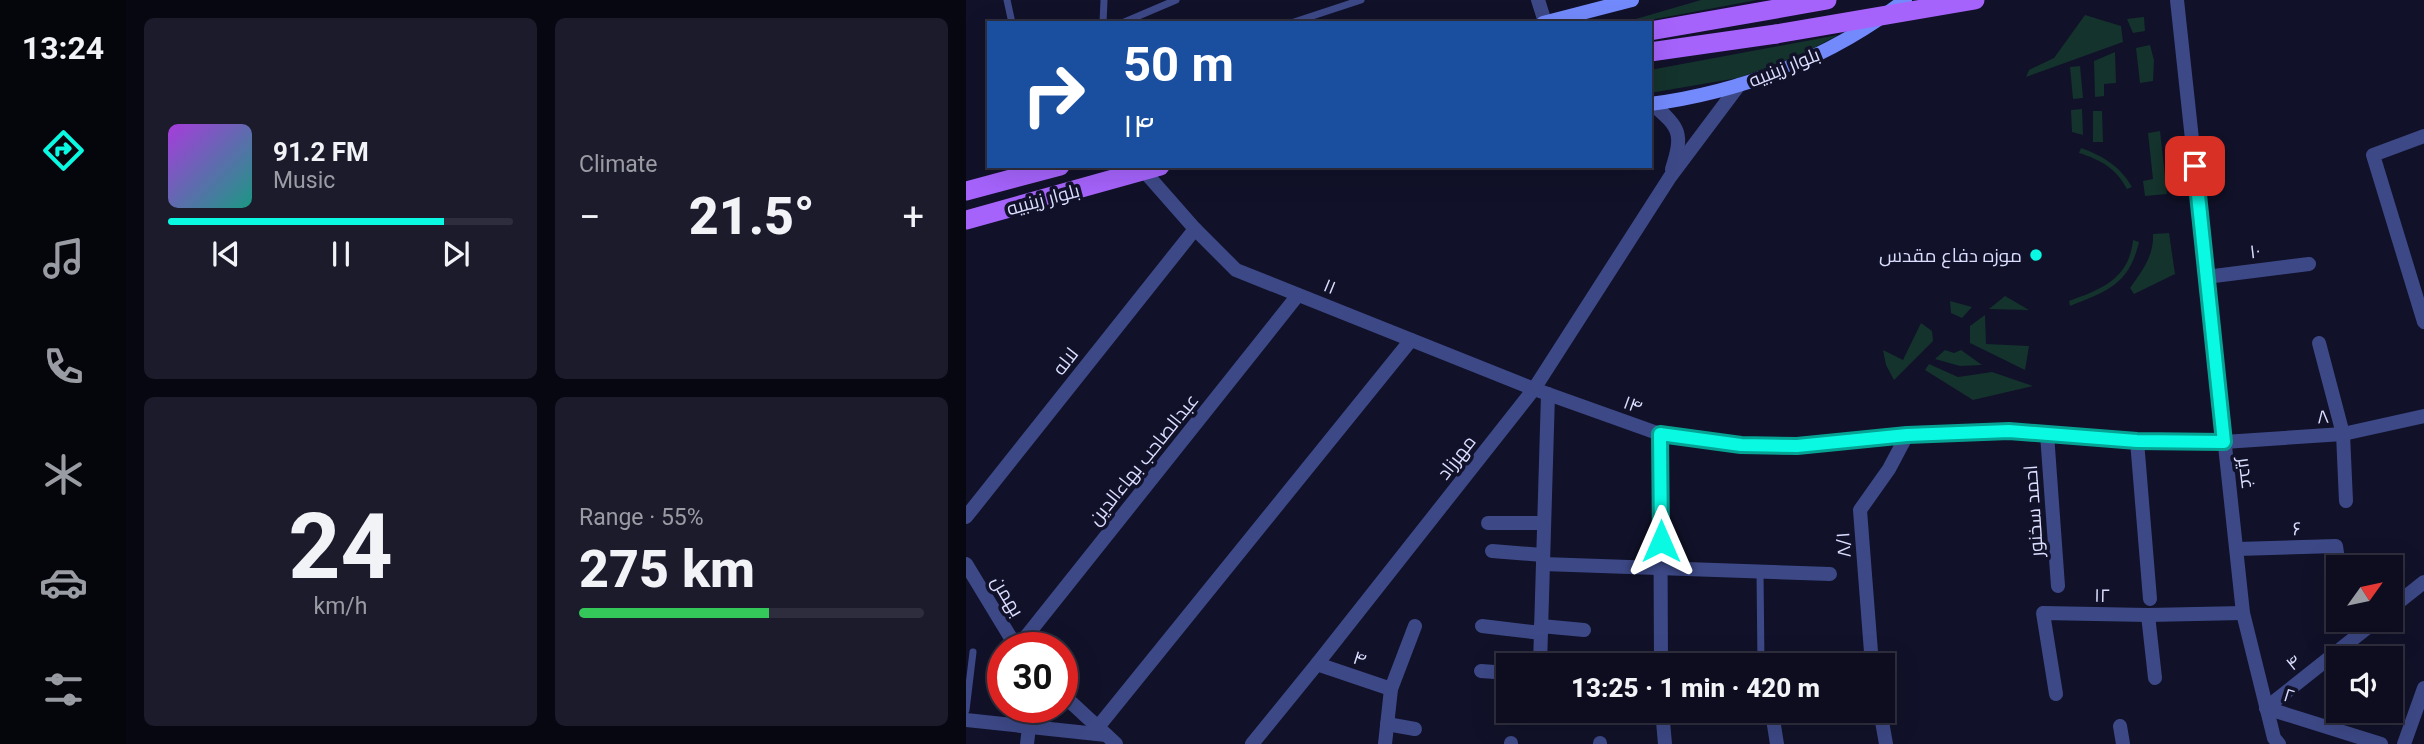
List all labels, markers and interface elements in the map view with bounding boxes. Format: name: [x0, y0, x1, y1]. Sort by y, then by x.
text: 13:24: [22, 29, 104, 67]
text: 50 m: [1123, 36, 1234, 93]
street label: بلوار زینبیه: [1745, 43, 1823, 92]
icon: right: [1008, 49, 1099, 140]
text: ۱۴: [1123, 107, 1154, 145]
icon: directions: [39, 126, 88, 175]
pin: [2165, 136, 2225, 196]
text: 91.2 FM: [273, 137, 369, 167]
icon: arrive: [2176, 147, 2214, 185]
text: Climate: [579, 151, 658, 178]
text: Music: [273, 167, 335, 194]
street label: بلوار زینبیه: [1004, 179, 1082, 220]
text: 21.5°: [689, 186, 815, 247]
text: −: [579, 195, 601, 239]
text: +: [902, 195, 924, 239]
icon: music: [39, 234, 88, 283]
icon: previous: [207, 235, 245, 273]
icon: pause: [322, 235, 360, 273]
icon: next: [437, 235, 475, 273]
street label: ۱۰: [2248, 239, 2262, 264]
place label: موزه دفاع مقدس: [1879, 244, 2022, 269]
marker: موزه دفاع مقدس: [2028, 247, 2044, 263]
street label: ۱۱: [1320, 274, 1340, 299]
icon: phone: [39, 342, 88, 391]
street label: لاله: [1048, 343, 1083, 380]
street label: عبدالصاحب بهاءالدین: [1083, 389, 1203, 530]
street label: ۱۴: [1620, 390, 1645, 418]
street label: ۸: [2316, 405, 2330, 428]
street label: مهرزاد: [1432, 431, 1481, 484]
icon: climate: [39, 450, 88, 499]
street label: غدیر: [2233, 455, 2260, 490]
street label: احمد سخنور: [2019, 464, 2048, 559]
text: 24: [288, 494, 393, 600]
text: Range · 55%: [579, 504, 704, 531]
position arrow: [1624, 504, 1698, 578]
street label: ۶: [2292, 517, 2302, 540]
street label: ۸/۱: [1831, 531, 1856, 559]
text: 275 km: [579, 539, 755, 600]
north arrow: [2326, 555, 2403, 632]
map controls: [2326, 555, 2403, 723]
icon: car: [39, 558, 88, 607]
street label: بهمن: [986, 572, 1029, 621]
street label: ۱۲: [2094, 584, 2110, 607]
text: km/h: [314, 593, 368, 620]
speed limit sign: 30: [987, 632, 1078, 723]
street label: ۴: [1350, 646, 1369, 671]
button: sound: [2326, 646, 2403, 723]
street label: ۴: [2281, 649, 2305, 675]
icon: filters: [39, 665, 88, 714]
text: 13:25 · 1 min · 420 m: [1571, 673, 1820, 703]
street label: ۲: [2281, 683, 2297, 708]

